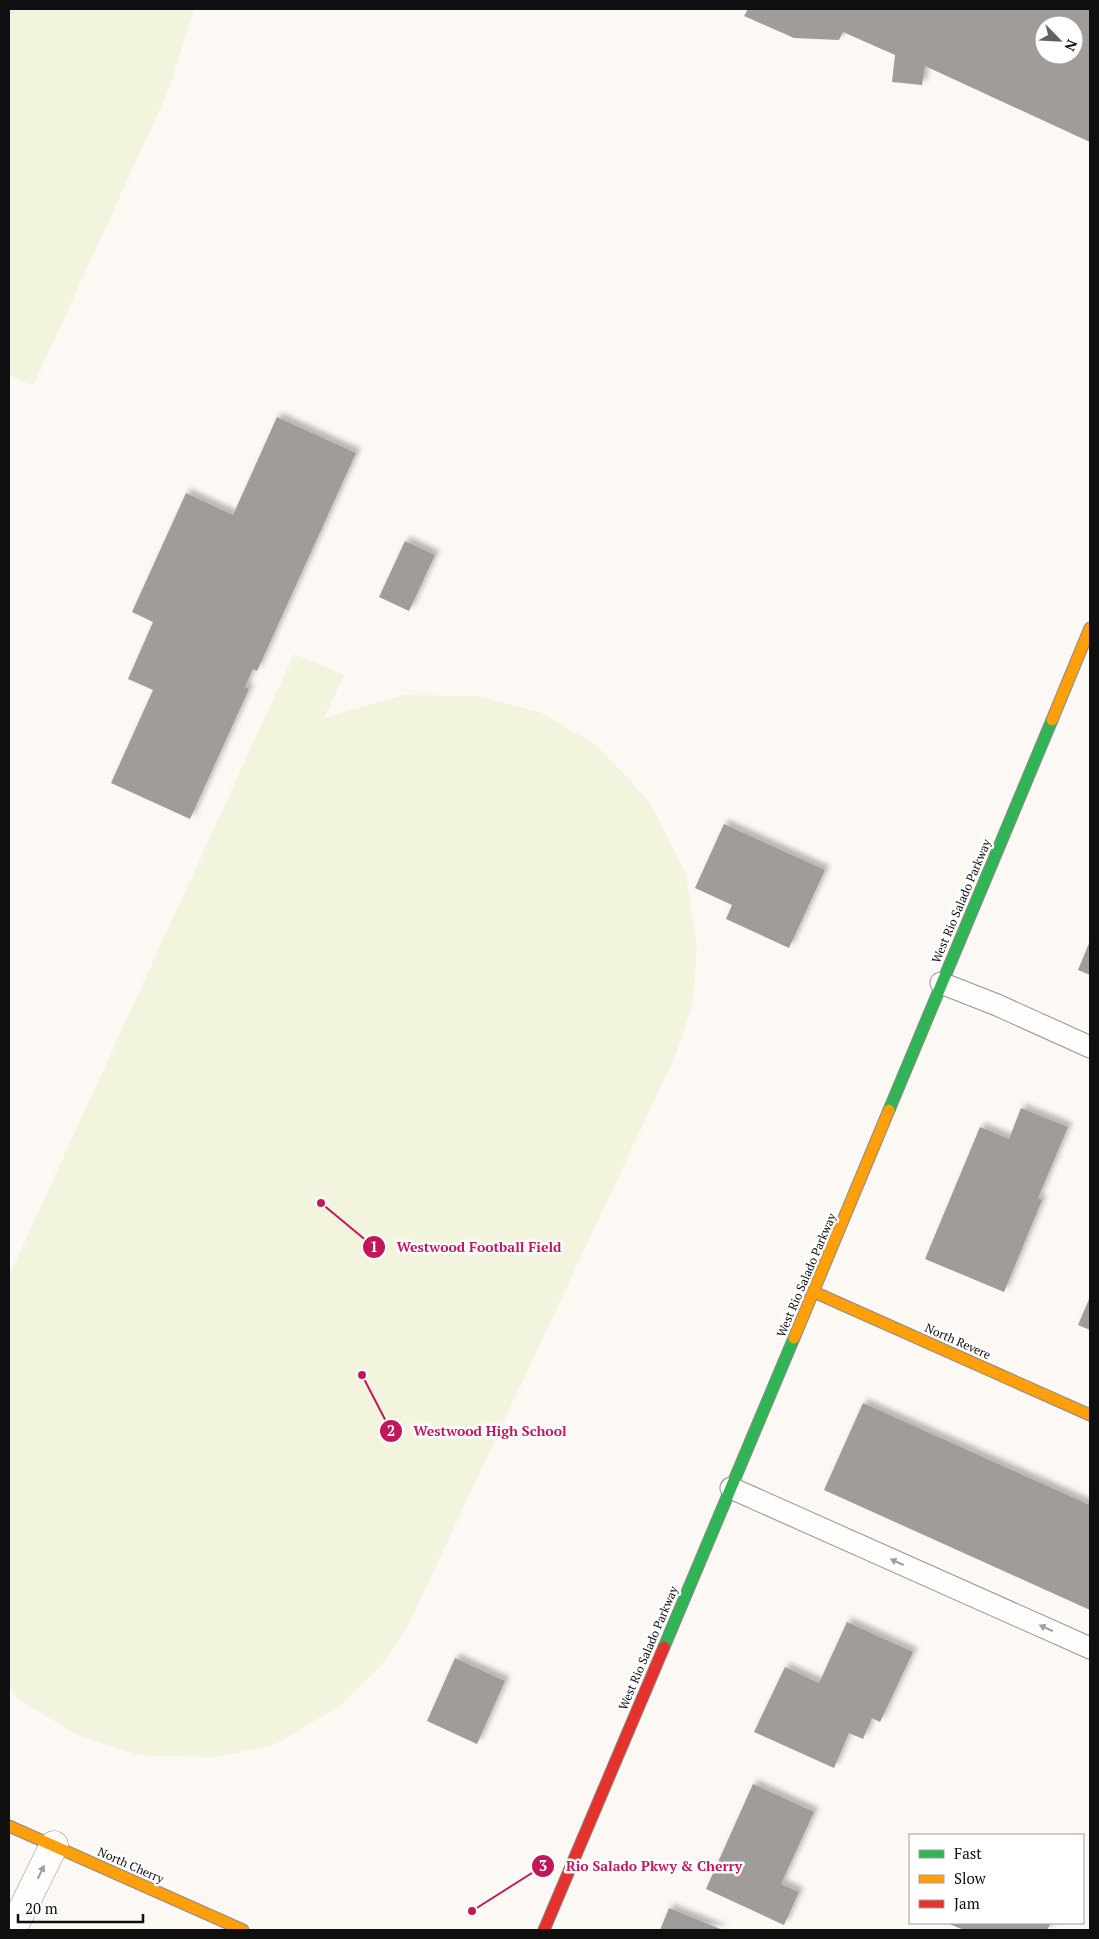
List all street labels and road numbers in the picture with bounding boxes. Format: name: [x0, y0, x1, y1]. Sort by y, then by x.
street label: West Rio Salado Parkway: [928, 836, 994, 965]
street label: West Rio Salado Parkway: [773, 1210, 839, 1339]
street label: North Revere: [923, 1320, 993, 1362]
street label: West Rio Salado Parkway: [615, 1583, 681, 1712]
street label: North Cherry: [96, 1844, 167, 1887]

